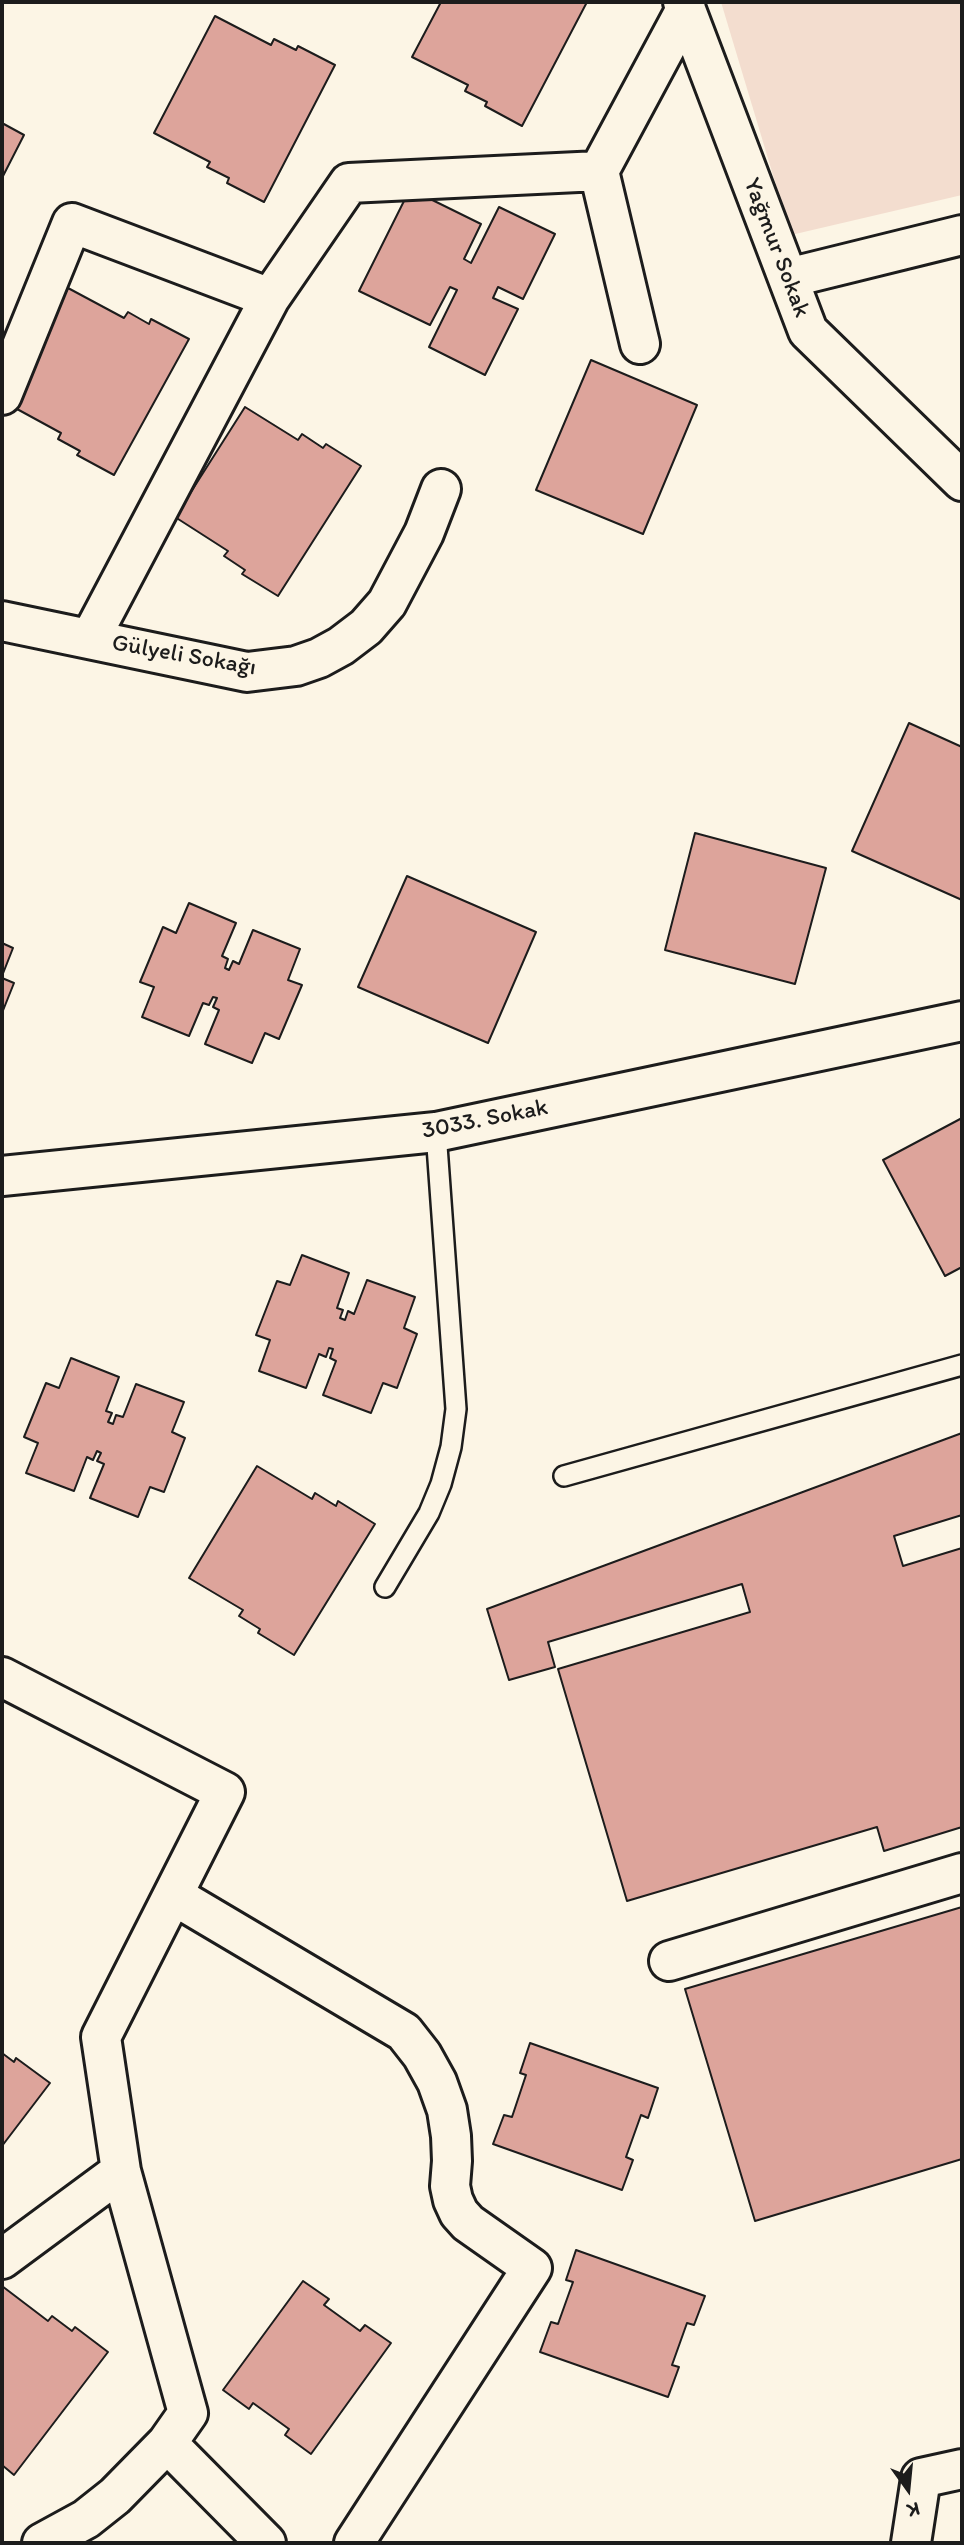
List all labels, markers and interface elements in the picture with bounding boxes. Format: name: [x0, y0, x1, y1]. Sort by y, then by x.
street label: Yağmur Sokak: [736, 174, 816, 322]
street label: Gülyeli Sokağı: [110, 629, 258, 683]
street label: 3033. Sokak: [420, 1094, 550, 1146]
north arrow: [873, 2454, 943, 2524]
text: K: [905, 2497, 922, 2522]

